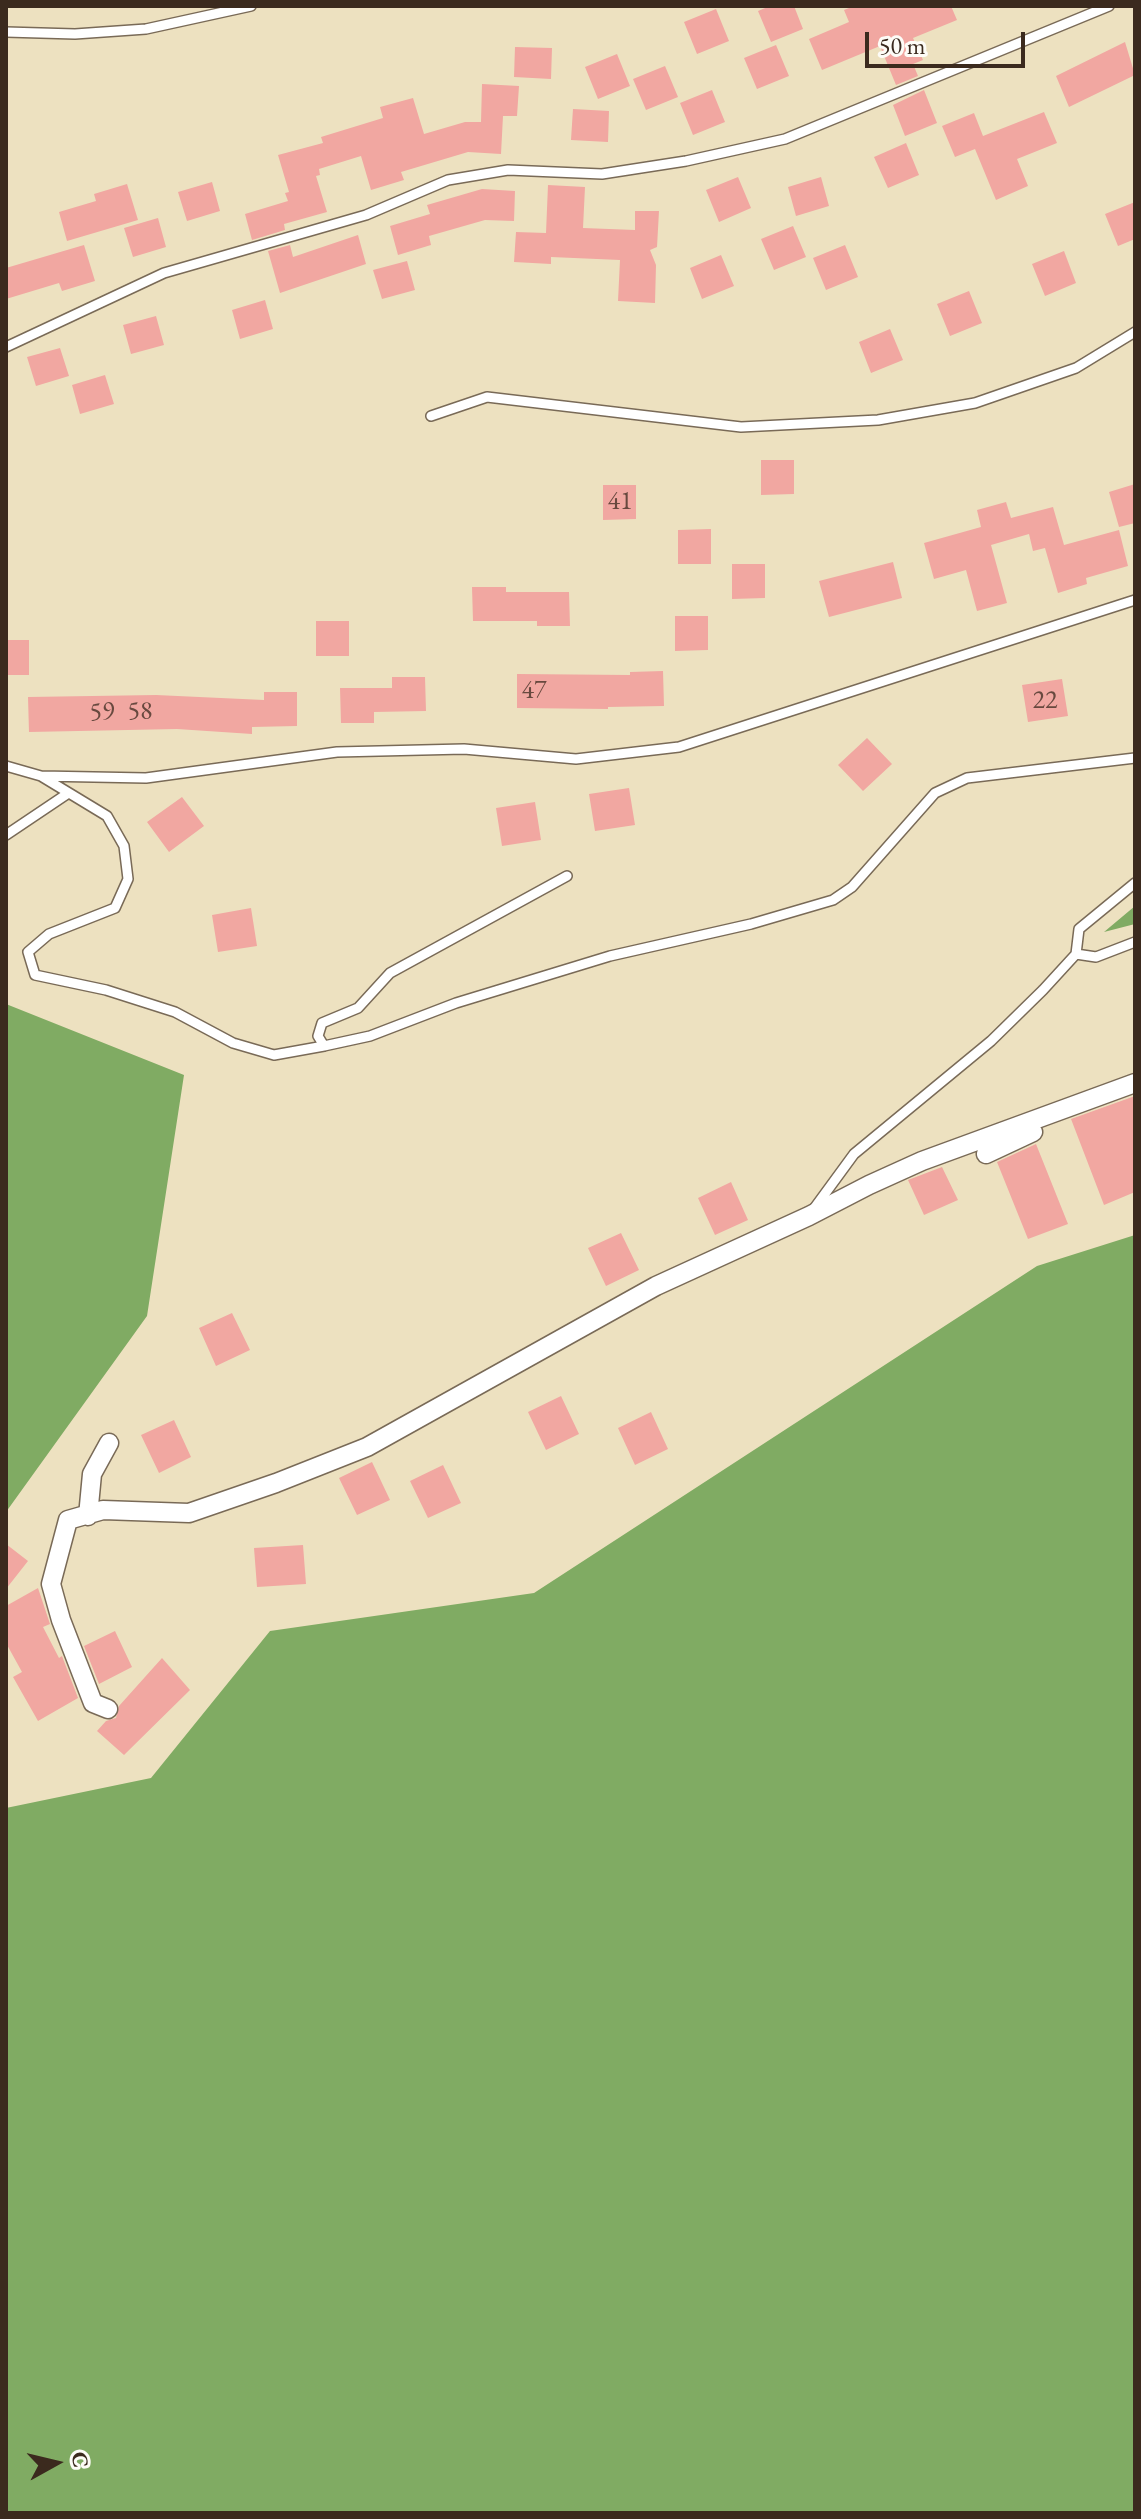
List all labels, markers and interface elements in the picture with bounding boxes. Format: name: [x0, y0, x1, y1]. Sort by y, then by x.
scale bar: [869, 16, 1029, 66]
text: 50 m: [879, 30, 926, 61]
house number: 41: [608, 486, 632, 518]
house number: 47: [522, 675, 546, 707]
house number: 22: [1033, 685, 1057, 717]
house number: 58: [128, 696, 152, 728]
house number: 59: [90, 697, 114, 729]
north arrow: [16, 2423, 96, 2503]
text: С: [65, 2450, 96, 2469]

